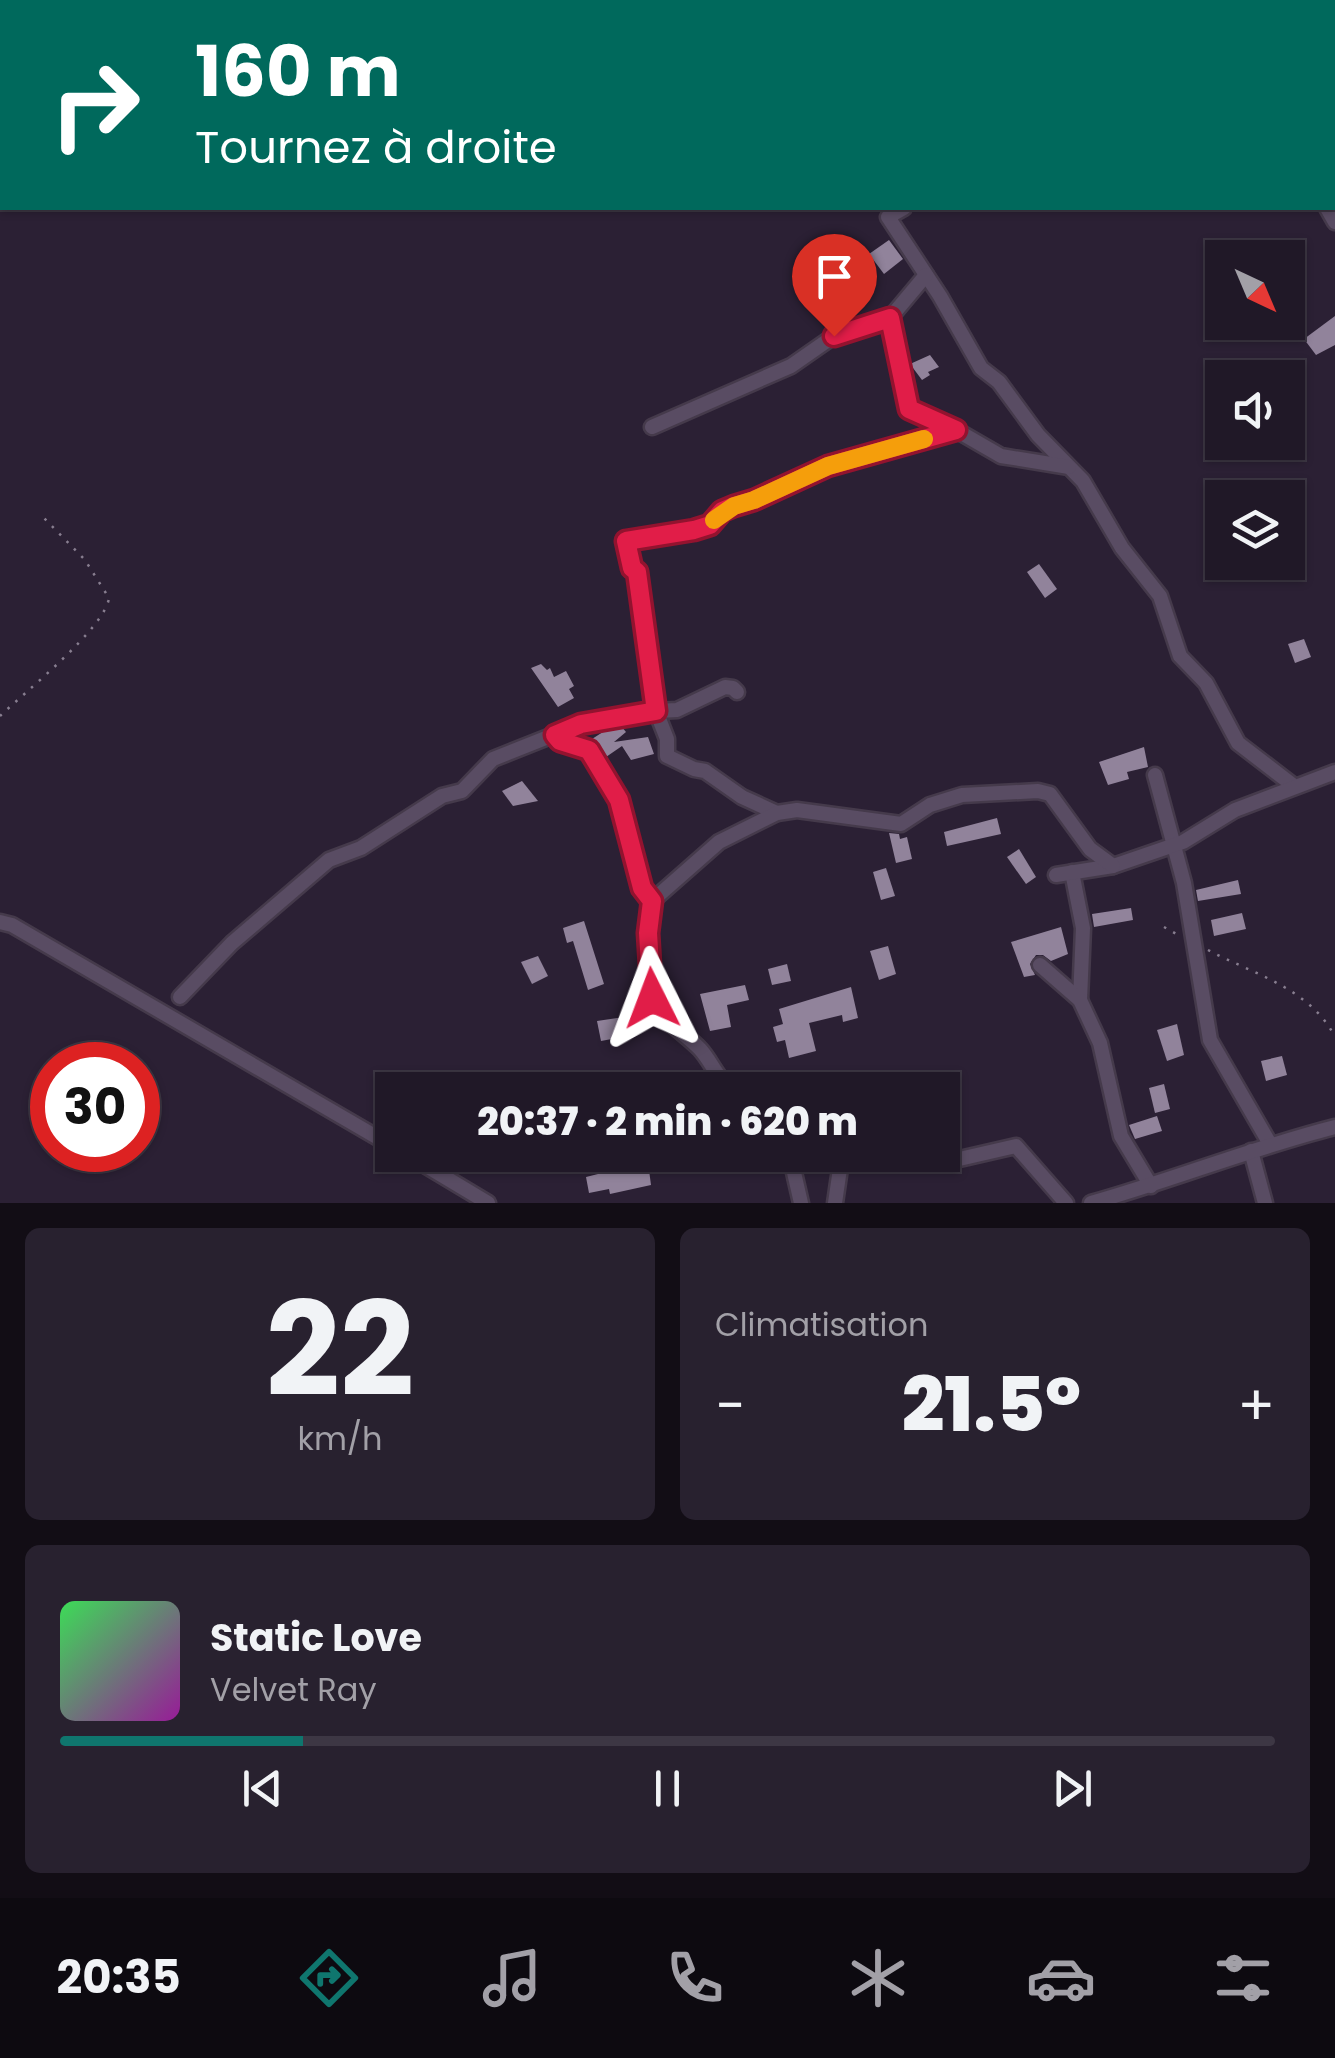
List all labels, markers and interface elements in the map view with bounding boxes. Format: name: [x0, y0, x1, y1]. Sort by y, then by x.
text: 160 m: [195, 22, 401, 121]
icon: right: [30, 40, 160, 170]
text: Tournez à droite: [195, 116, 557, 179]
pin: [792, 234, 877, 337]
north arrow: [1205, 240, 1305, 340]
map controls: [1205, 240, 1305, 580]
icon: arrive: [807, 249, 862, 304]
button: sound: [1205, 360, 1305, 460]
button: layers: [1205, 480, 1305, 580]
position arrow: [600, 946, 704, 1050]
speed limit sign: 30: [30, 1042, 160, 1172]
text: 20:37 · 2 min · 620 m: [477, 1095, 858, 1148]
text: 22: [266, 1258, 414, 1441]
text: Climatisation: [715, 1302, 928, 1347]
text: 21.5°: [902, 1352, 1081, 1457]
text: −: [715, 1367, 745, 1444]
text: +: [1237, 1367, 1275, 1444]
text: km/h: [297, 1416, 383, 1461]
text: Static Love: [210, 1611, 422, 1664]
text: Velvet Ray: [210, 1667, 376, 1712]
icon: previous: [235, 1761, 290, 1816]
icon: pause: [640, 1761, 695, 1816]
icon: next: [1045, 1761, 1100, 1816]
icon: directions: [294, 1943, 364, 2013]
icon: music: [477, 1943, 547, 2013]
icon: phone: [660, 1943, 730, 2013]
icon: climate: [843, 1943, 913, 2013]
icon: car: [1026, 1943, 1096, 2013]
icon: filters: [1208, 1943, 1278, 2013]
text: 20:35: [56, 1946, 181, 2009]

